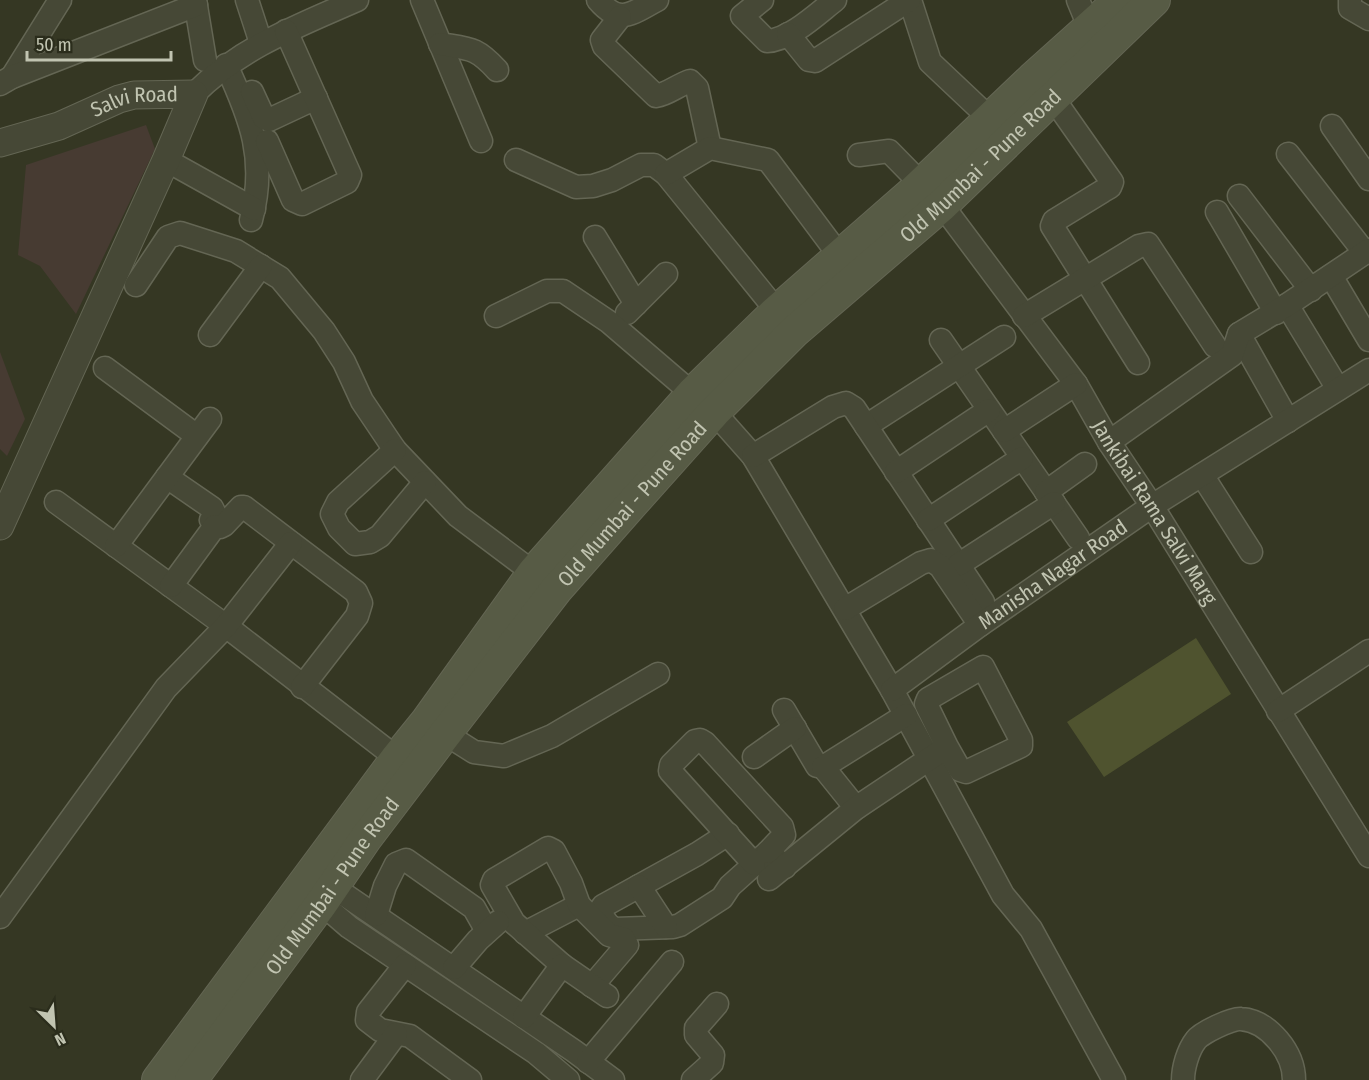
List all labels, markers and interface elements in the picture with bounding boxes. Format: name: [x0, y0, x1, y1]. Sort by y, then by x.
scale bar: [27, 24, 171, 62]
text: 50 m: [36, 34, 72, 56]
street label: Salvi Road: [87, 81, 178, 123]
street label: Old Mumbai - Pune Road: [894, 84, 1067, 248]
street label: Jankibai Rama Salvi Marg: [1086, 415, 1223, 610]
street label: Old Mumbai - Pune Road: [552, 416, 712, 592]
street label: Manisha Nagar Road: [973, 514, 1132, 635]
street label: Old Mumbai - Pune Road: [260, 792, 405, 980]
north arrow: [24, 996, 84, 1056]
text: N: [52, 1029, 68, 1050]

